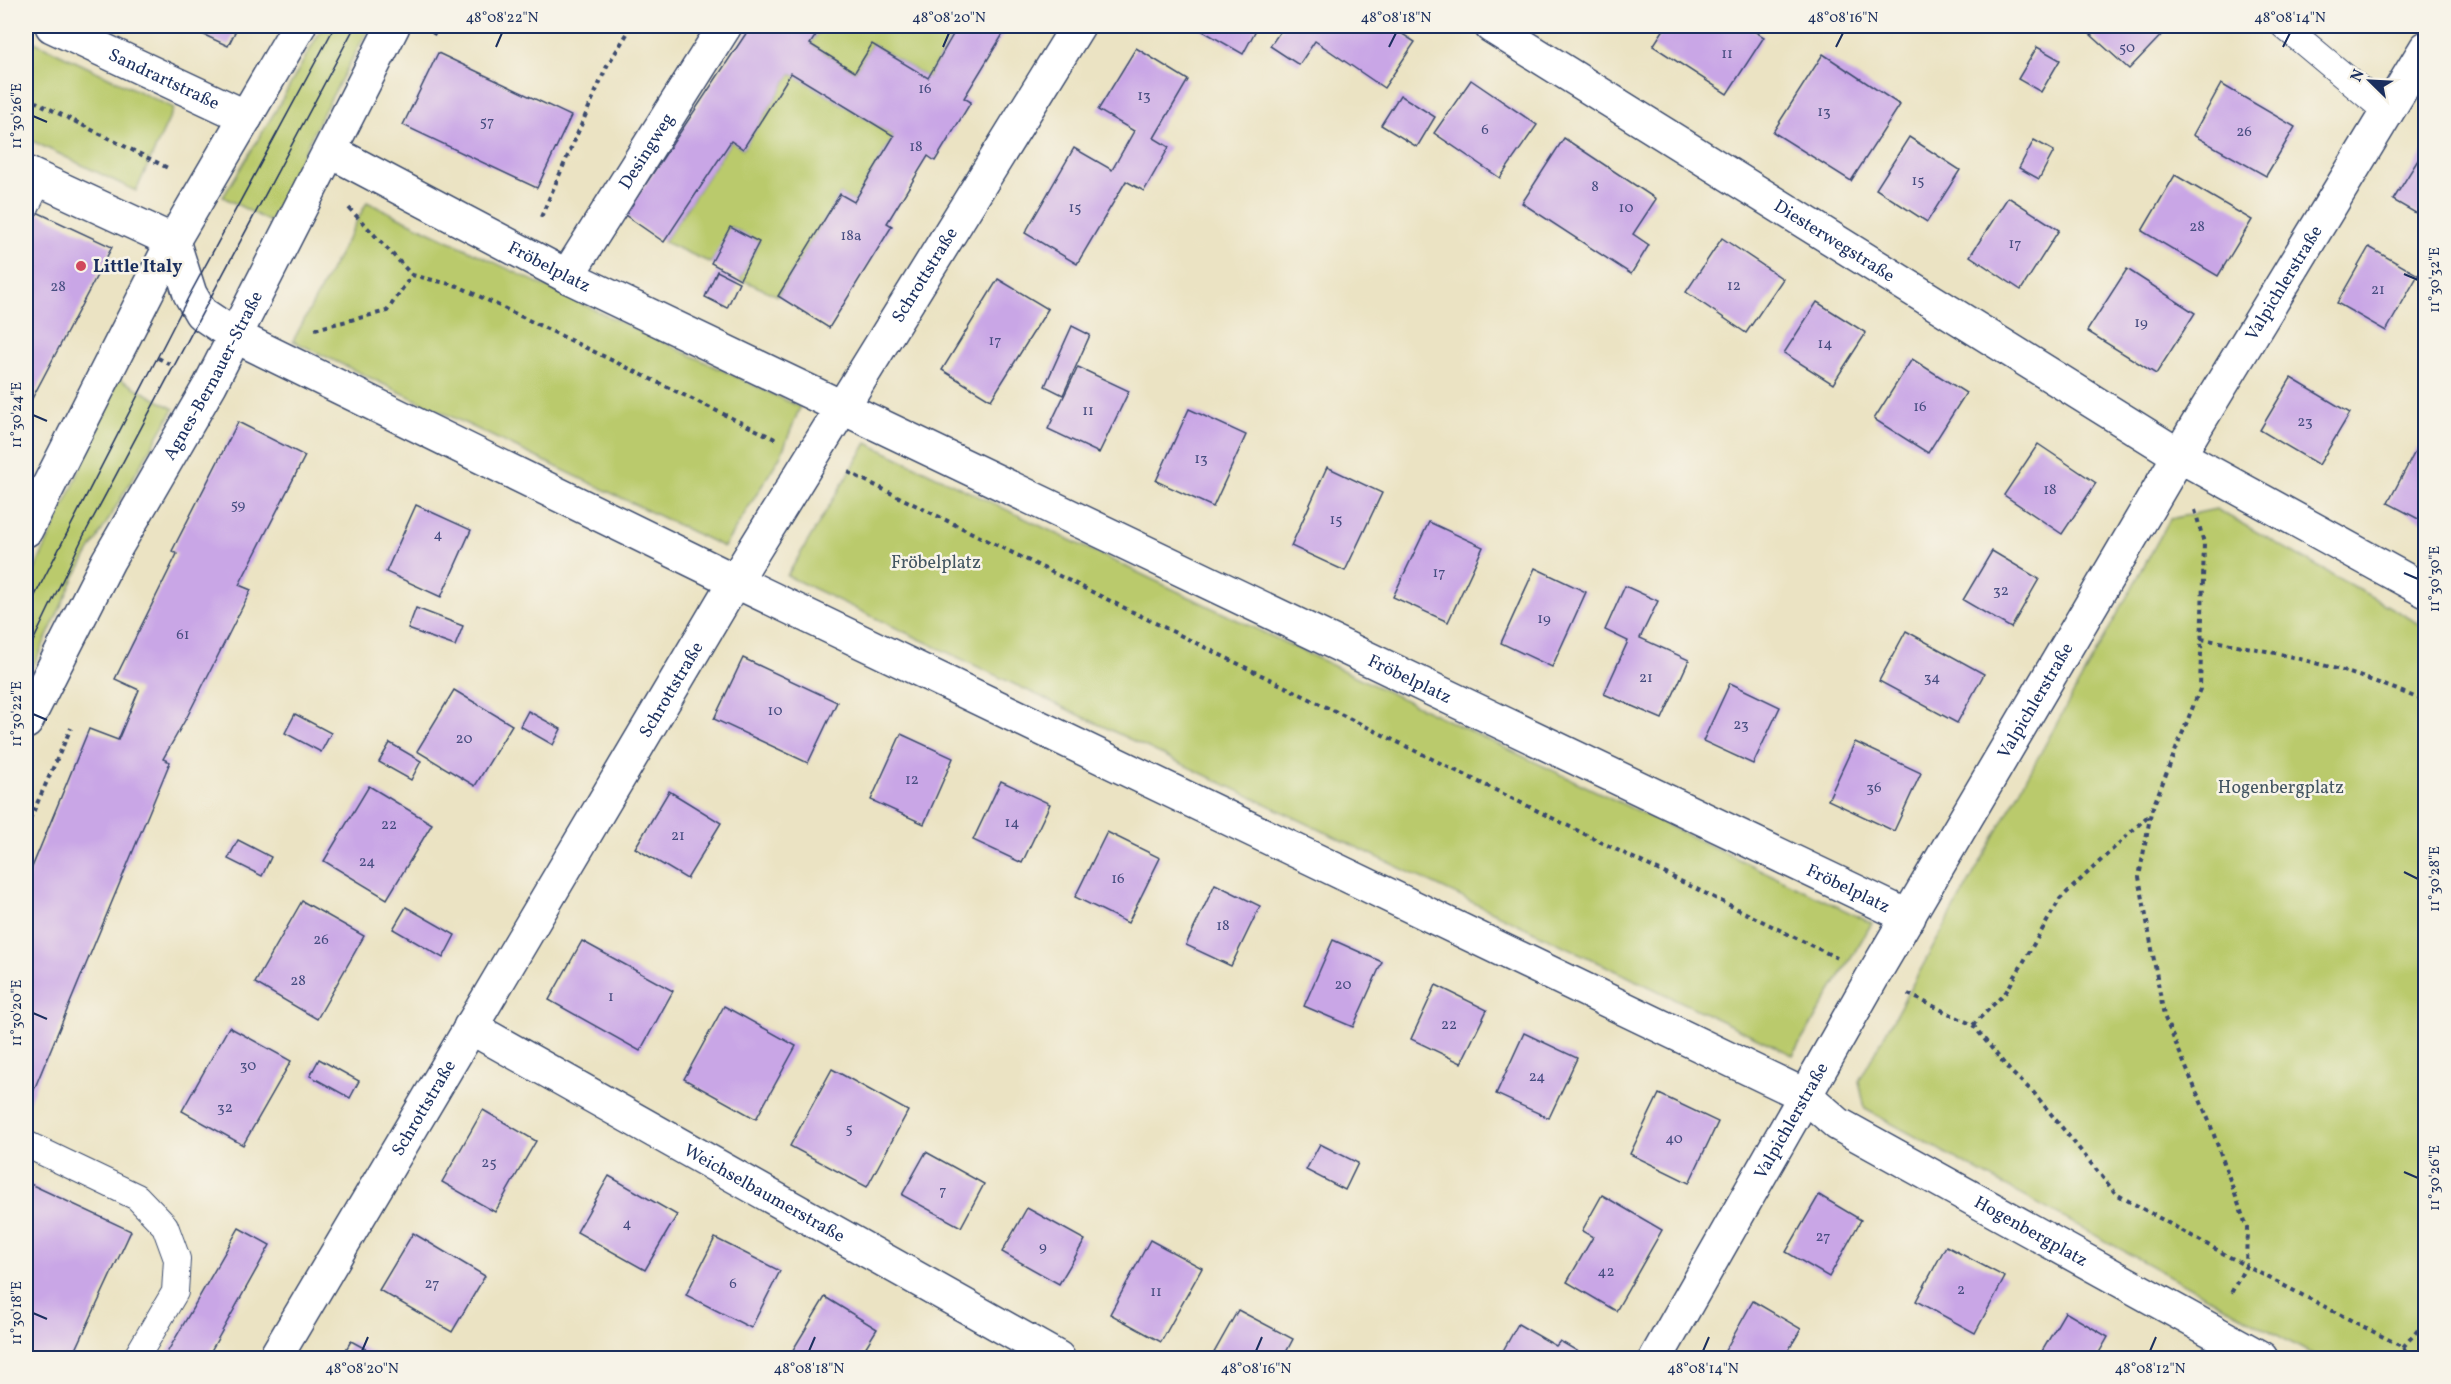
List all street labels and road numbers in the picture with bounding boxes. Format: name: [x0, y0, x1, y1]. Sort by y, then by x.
street label: Sandrartstraße: [104, 43, 223, 117]
street label: Desingweg: [614, 109, 681, 195]
street label: Diesterwegstraße: [1768, 194, 1899, 289]
street label: Valpichlerstraße: [2240, 221, 2329, 346]
street label: Schrottstraße: [887, 223, 965, 328]
street label: Fröbelplatz: [503, 236, 594, 299]
street label: Agnes-Bernauer-Straße: [158, 287, 270, 465]
street label: Schrottstraße: [634, 637, 710, 743]
street label: Valpichlerstraße: [1992, 639, 2080, 764]
street label: Fröbelplatz: [1363, 649, 1455, 711]
street label: Fröbelplatz: [1802, 859, 1894, 920]
street label: Schrottstraße: [386, 1056, 463, 1161]
street label: Valpichlerstraße: [1749, 1058, 1835, 1184]
street label: Weichselbaumerstraße: [679, 1139, 849, 1250]
street label: Hogenbergplatz: [1969, 1191, 2092, 1274]

